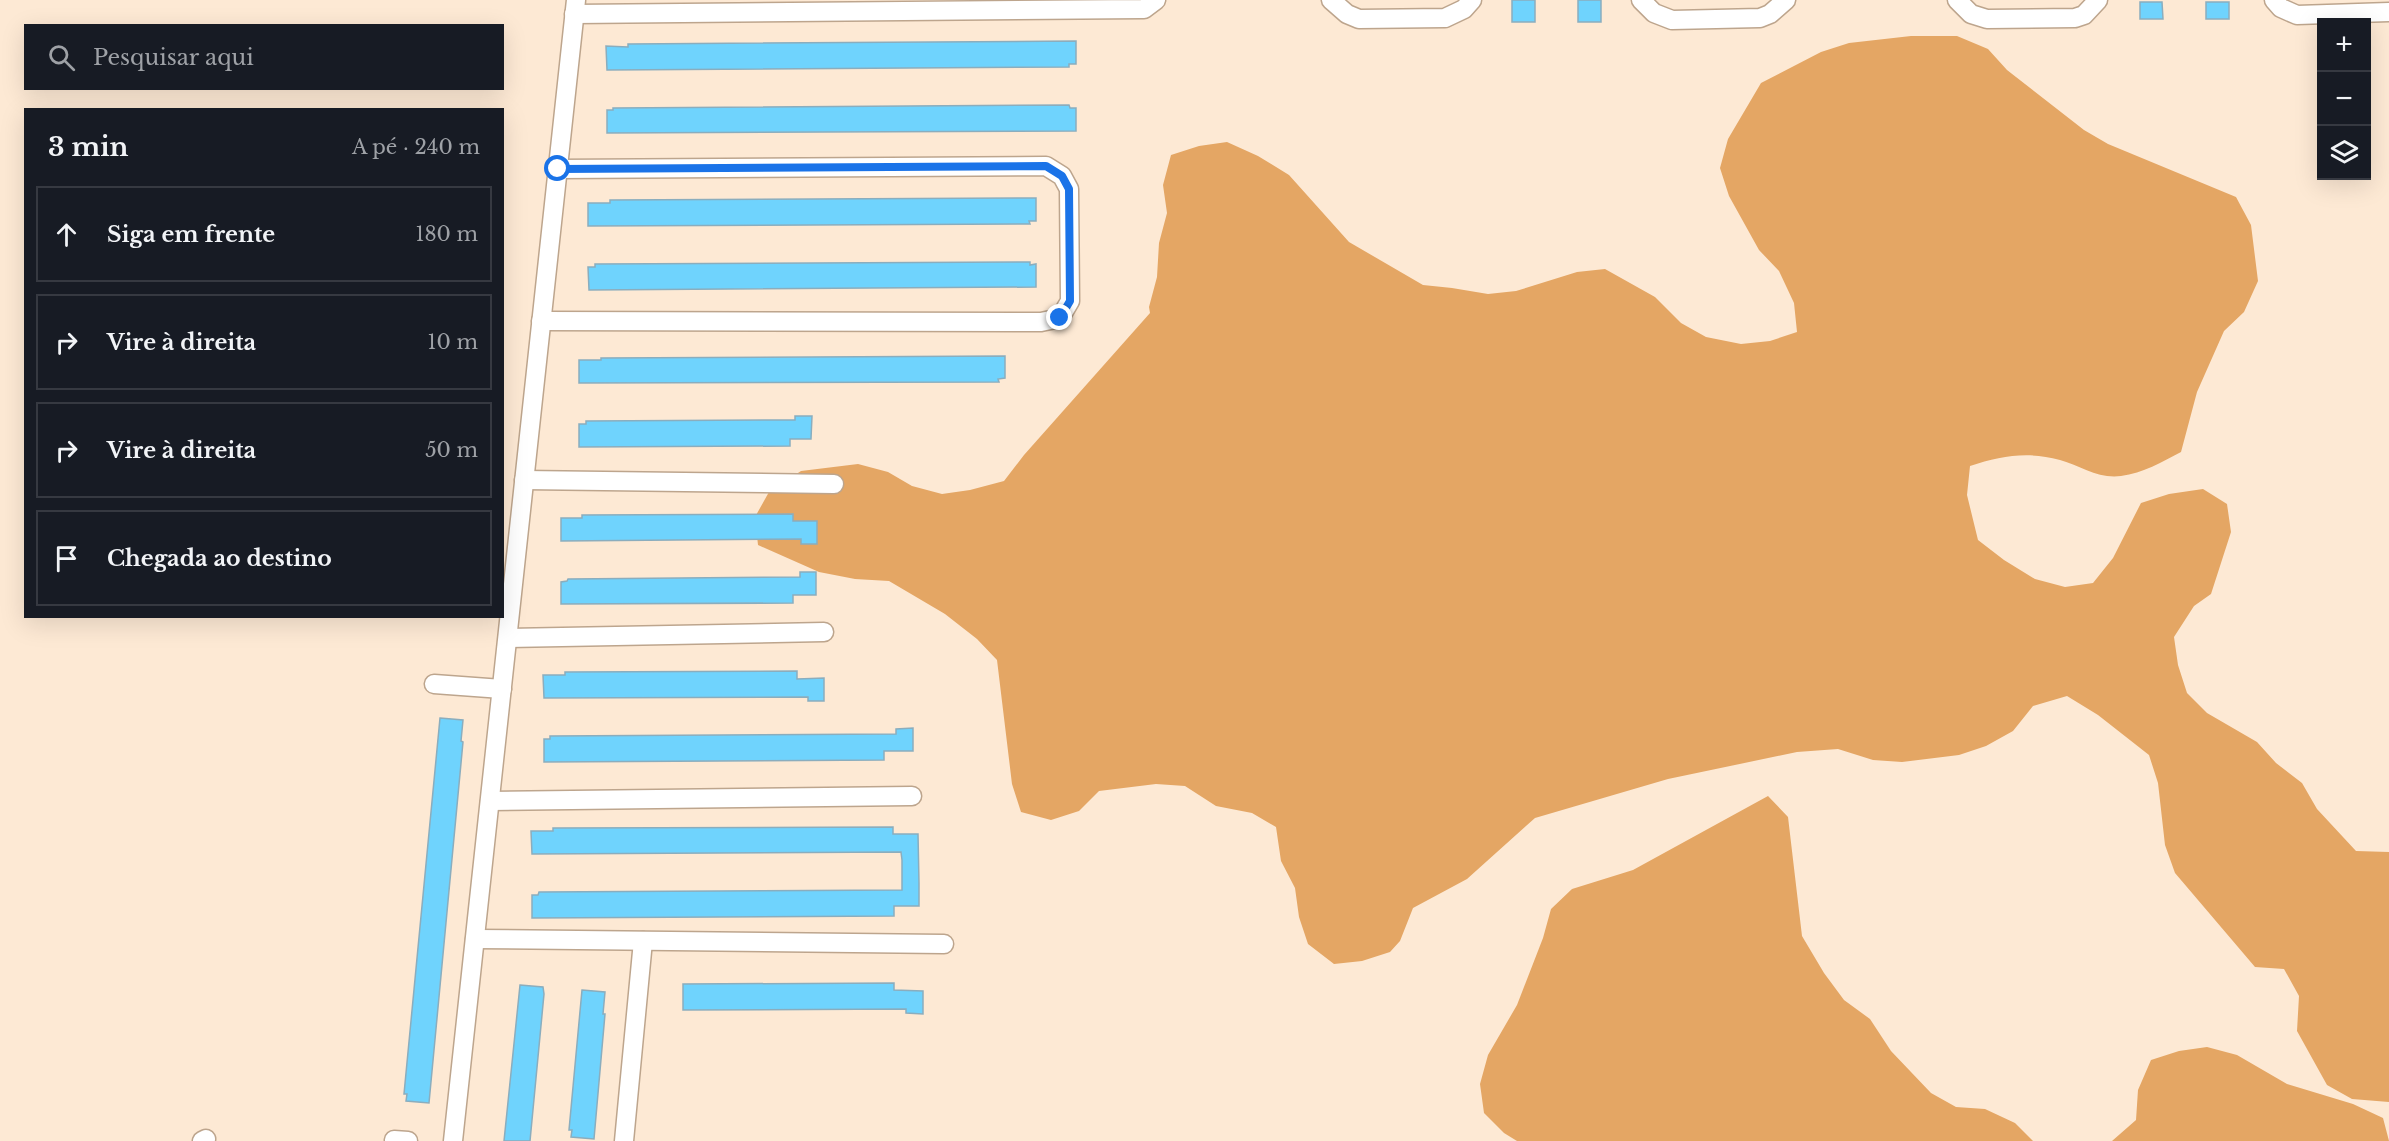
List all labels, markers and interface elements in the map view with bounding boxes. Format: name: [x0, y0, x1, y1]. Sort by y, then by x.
map controls: [2317, 18, 2371, 180]
button: +: [2317, 18, 2371, 72]
search box: [24, 24, 504, 90]
icon: search: [45, 41, 78, 74]
text: Pesquisar aqui: [93, 44, 254, 71]
button: −: [2317, 72, 2371, 126]
button: layers: [2317, 126, 2371, 180]
text: 3 min: [48, 131, 129, 163]
text: A pé · 240 m: [352, 135, 480, 159]
route start: [544, 155, 570, 181]
icon: ahead: [50, 218, 83, 251]
text: Siga em frente: [107, 221, 275, 248]
text: 180 m: [415, 222, 478, 246]
route end: [1046, 304, 1072, 330]
icon: right: [50, 326, 83, 359]
text: Vire à direita: [107, 329, 256, 356]
text: 10 m: [428, 330, 478, 354]
icon: right: [50, 434, 83, 467]
text: Vire à direita: [107, 437, 256, 464]
text: 50 m: [425, 438, 478, 462]
icon: arrive: [50, 542, 83, 575]
text: Chegada ao destino: [107, 545, 332, 572]

